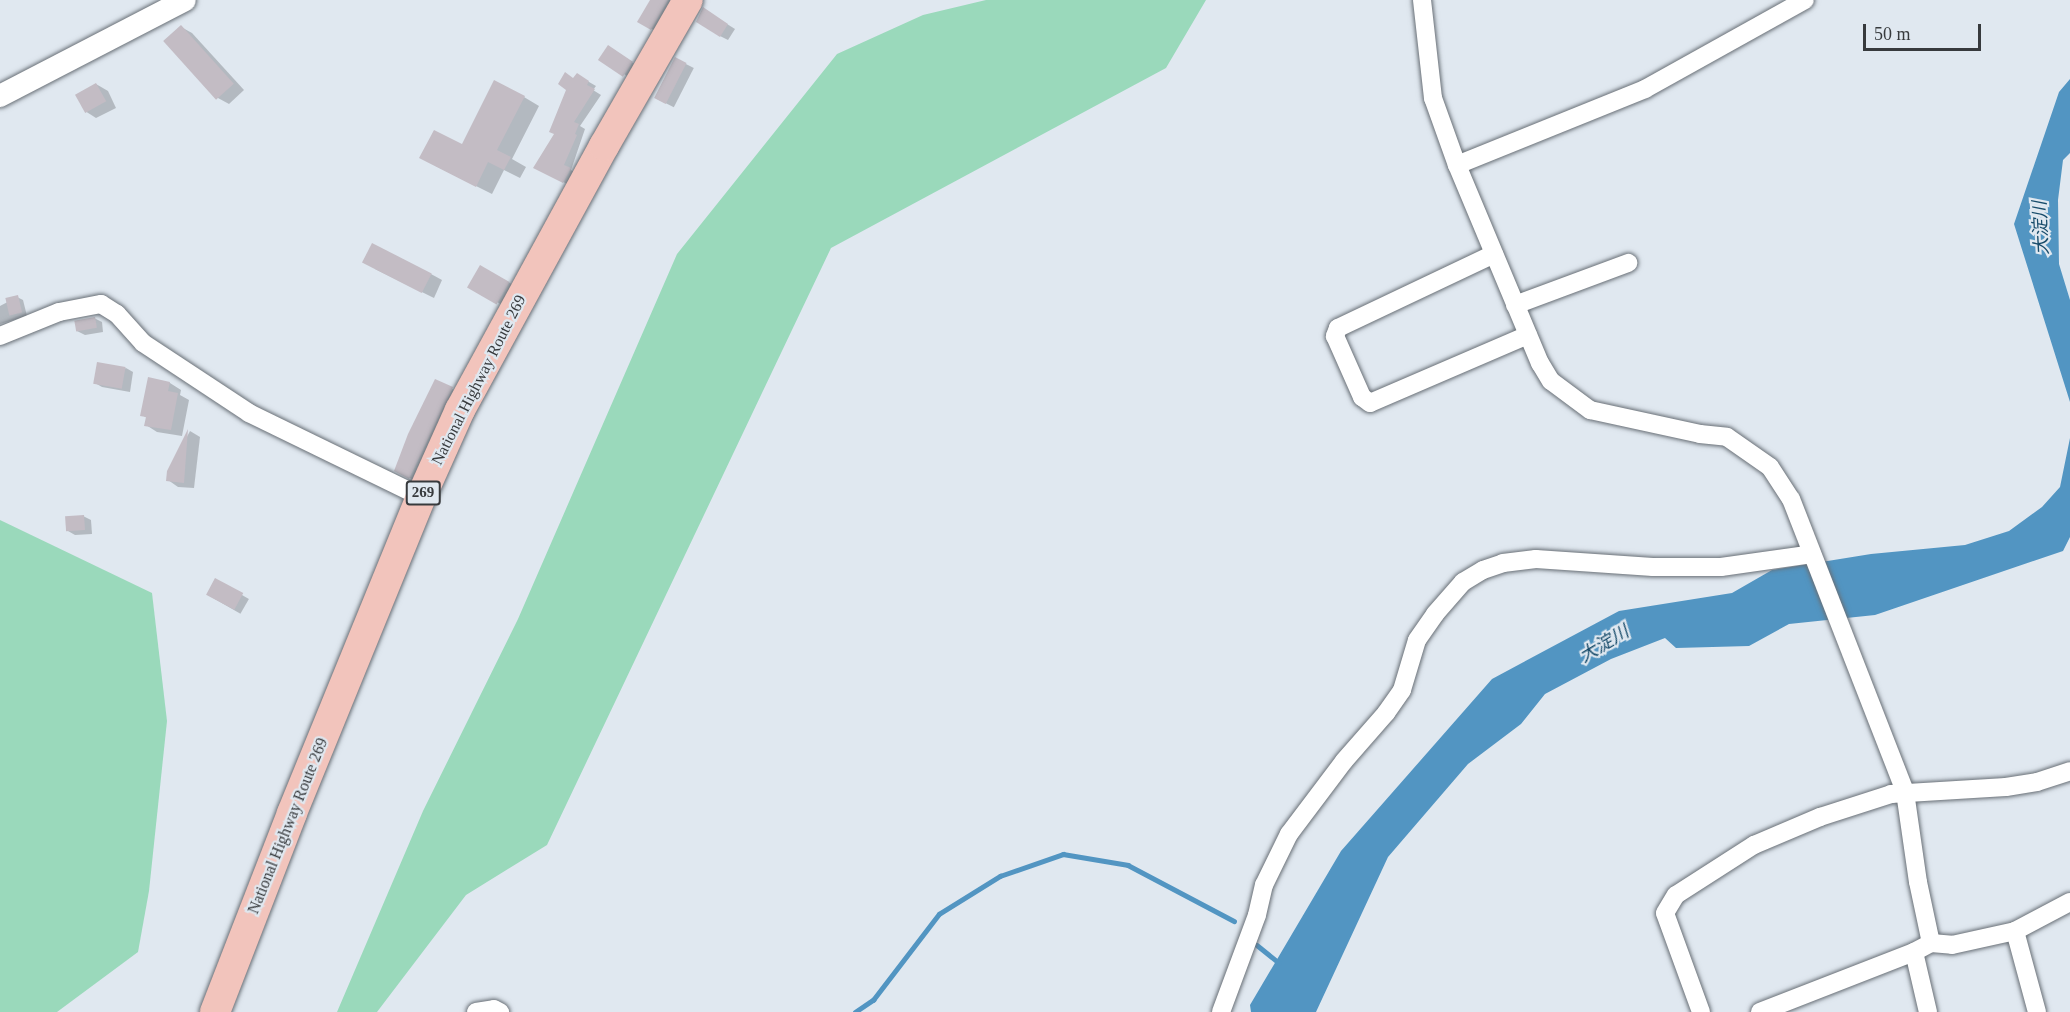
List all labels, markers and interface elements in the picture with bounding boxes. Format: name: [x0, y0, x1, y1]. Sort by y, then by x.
scale bar: [1866, 12, 1984, 50]
text: 50 m: [1874, 24, 1911, 44]
water label: 大淀川: [2029, 200, 2053, 256]
street label: National Highway Route 269: [428, 292, 530, 468]
road number: 269: [405, 481, 441, 505]
water label: 大淀川: [1575, 621, 1633, 667]
street label: National Highway Route 269: [244, 735, 332, 917]

